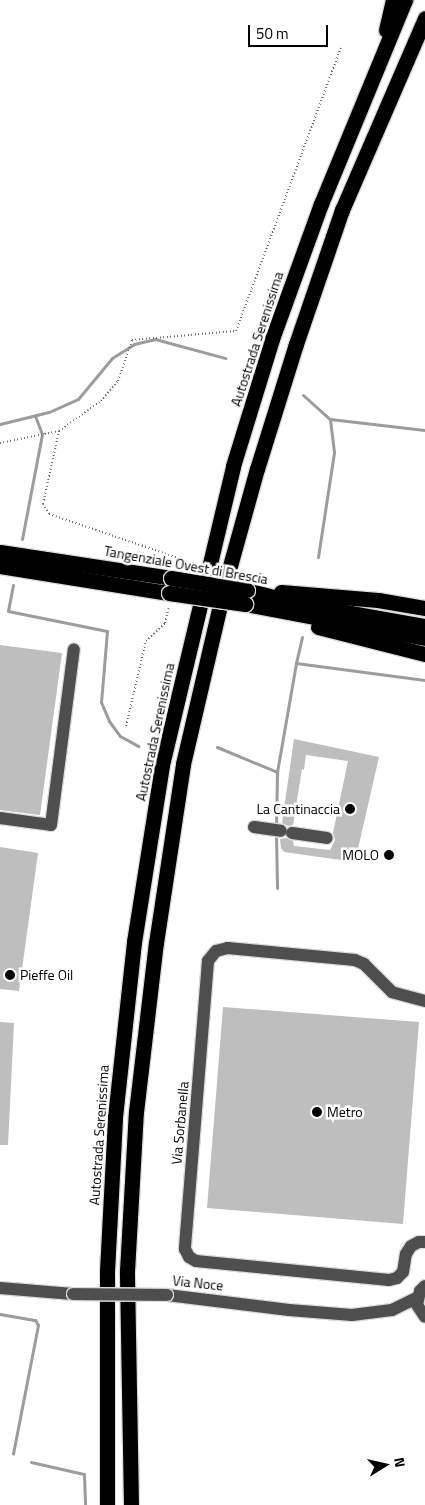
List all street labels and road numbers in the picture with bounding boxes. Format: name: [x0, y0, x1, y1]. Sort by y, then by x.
street label: Autostrada Serenissima: [227, 270, 287, 408]
street label: Tangenziale Ovest di Brescia: [103, 542, 269, 588]
street label: Autostrada Serenissima: [132, 661, 178, 803]
street label: Autostrada Serenissima: [86, 1064, 112, 1206]
street label: Via Sorbanella: [168, 1081, 192, 1165]
street label: Via Noce: [172, 1272, 224, 1294]

